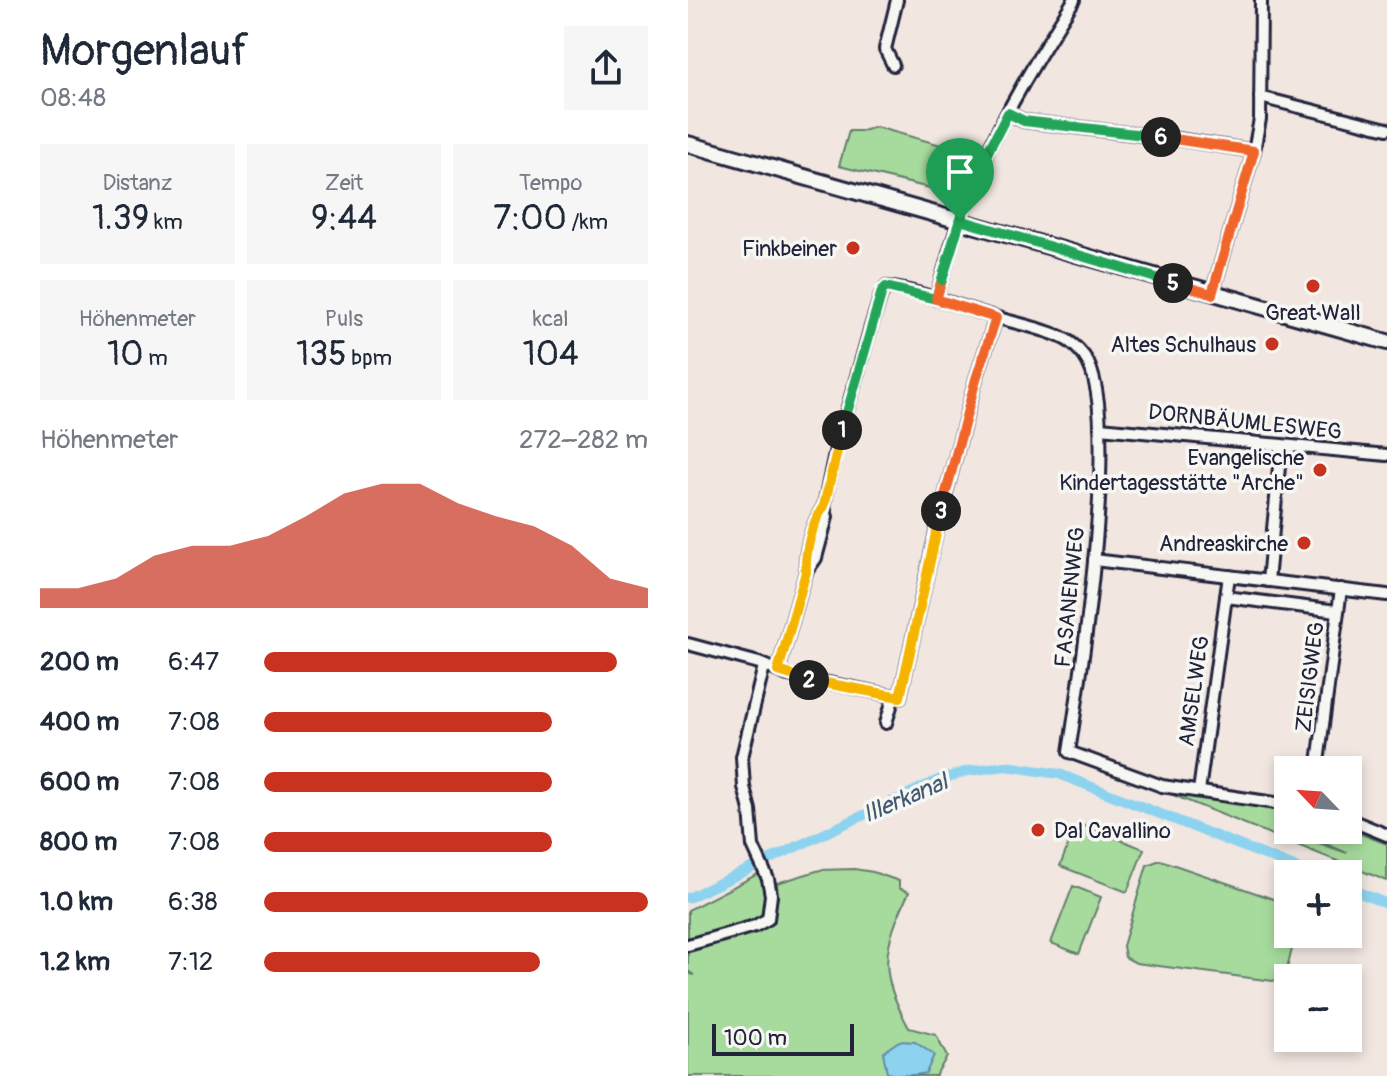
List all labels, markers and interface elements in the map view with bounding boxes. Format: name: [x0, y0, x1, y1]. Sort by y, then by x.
text: Morgenlauf: [40, 24, 249, 79]
button: share: [564, 26, 648, 110]
text: 08:48: [40, 82, 106, 114]
pin: 6: [1141, 117, 1181, 157]
text: 6: [1155, 123, 1167, 151]
pin: [926, 138, 994, 220]
icon: arrive: [938, 150, 982, 194]
text: Distanz: [102, 169, 172, 197]
text: Zeit: [325, 169, 363, 197]
text: Tempo: [519, 169, 582, 197]
text: 1.39: [92, 197, 149, 240]
text: 9:44: [311, 197, 377, 240]
text: 7:00: [493, 197, 567, 240]
text: km: [149, 208, 183, 236]
text: /km: [567, 208, 608, 236]
place label: Finkbeiner: [742, 235, 837, 263]
marker: Finkbeiner: [844, 239, 862, 257]
pin: 5: [1153, 263, 1193, 303]
text: 5: [1167, 269, 1179, 297]
marker: Great Wall: [1304, 277, 1322, 295]
place label: Great Wall: [1265, 299, 1361, 327]
text: Höhenmeter: [79, 305, 196, 333]
text: Puls: [325, 305, 363, 333]
text: kcal: [533, 305, 569, 333]
place label: Altes Schulhaus: [1111, 331, 1256, 359]
text: 10: [107, 333, 143, 376]
text: 135: [296, 333, 347, 376]
text: 104: [523, 333, 579, 376]
marker: Altes Schulhaus: [1263, 335, 1281, 353]
text: m: [143, 344, 168, 372]
text: bpm: [347, 344, 392, 372]
street label: DORNBÄUMLESWEG: [1147, 398, 1343, 446]
pin: 1: [822, 410, 862, 450]
text: 1: [838, 416, 846, 444]
text: Höhenmeter: [40, 424, 178, 456]
text: 272–282 m: [519, 424, 648, 456]
place label: Evangelische Kindertagesstätte "Arche": [1059, 444, 1304, 497]
marker: Evangelische Kindertagesstätte "Arche": [1311, 461, 1329, 479]
pin: 3: [921, 491, 961, 531]
text: 3: [935, 497, 947, 525]
street label: FASANENWEG: [1049, 525, 1091, 669]
place label: Andreaskirche: [1159, 530, 1288, 558]
marker: Andreaskirche: [1295, 534, 1313, 552]
street label: ZEISIGWEG: [1289, 620, 1331, 734]
street label: AMSELWEG: [1172, 634, 1216, 748]
text: 200 m: [40, 646, 119, 678]
text: 6:47: [168, 646, 219, 678]
pin: 2: [789, 660, 829, 700]
text: 2: [803, 666, 815, 694]
text: 400 m: [40, 706, 119, 738]
text: 7:08: [168, 706, 220, 738]
north arrow: [1274, 756, 1362, 844]
map controls: [1274, 756, 1362, 1052]
text: 600 m: [40, 766, 119, 798]
text: 7:08: [168, 766, 220, 798]
water label: Illerkanal: [858, 767, 954, 829]
place label: Dal Cavallino: [1054, 817, 1171, 845]
marker: Dal Cavallino: [1029, 821, 1047, 839]
text: 800 m: [40, 826, 117, 858]
text: 7:08: [168, 826, 220, 858]
button: +: [1274, 860, 1362, 948]
text: 1.0 km: [40, 886, 113, 918]
text: 6:38: [168, 886, 218, 918]
text: 1.2 km: [40, 946, 110, 978]
text: 7:12: [168, 946, 213, 978]
button: −: [1274, 964, 1362, 1052]
scale bar: [712, 1020, 854, 1056]
text: 100 m: [724, 1024, 787, 1052]

